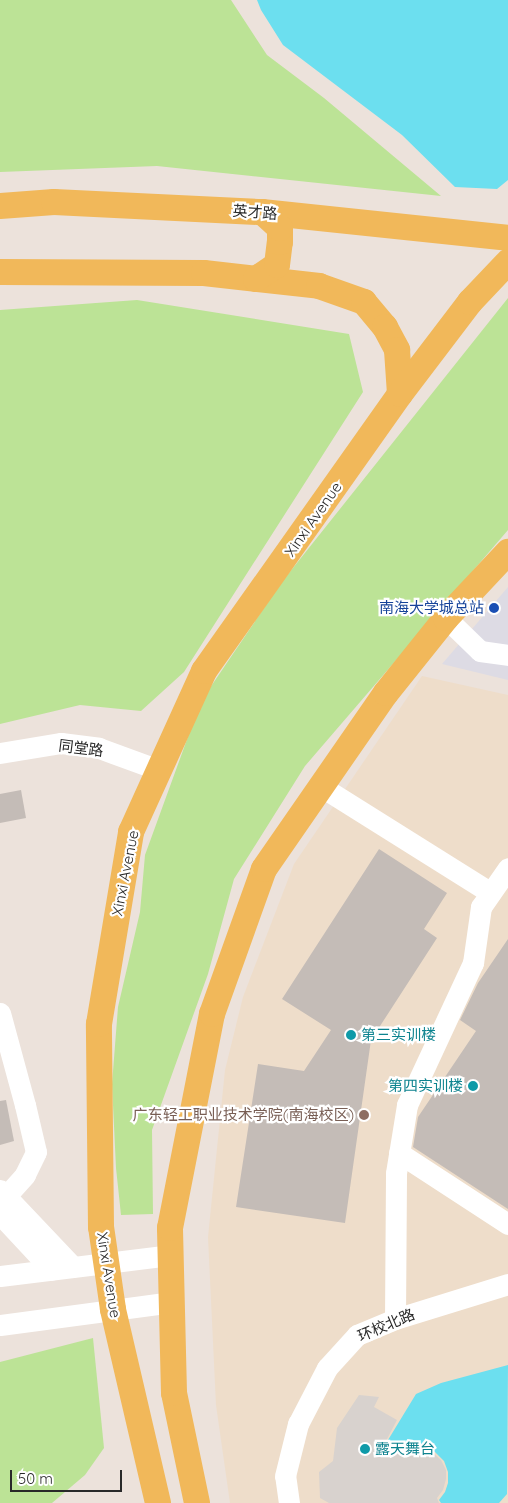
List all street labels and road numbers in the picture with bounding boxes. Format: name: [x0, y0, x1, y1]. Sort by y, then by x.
street label: 英才路: [232, 201, 278, 223]
street label: Xinxi Avenue: [281, 478, 345, 560]
street label: 同堂路: [58, 736, 104, 760]
street label: Xinxi Avenue: [108, 829, 142, 917]
street label: Xinxi Avenue: [93, 1231, 125, 1319]
street label: 环校北路: [355, 1305, 417, 1345]

